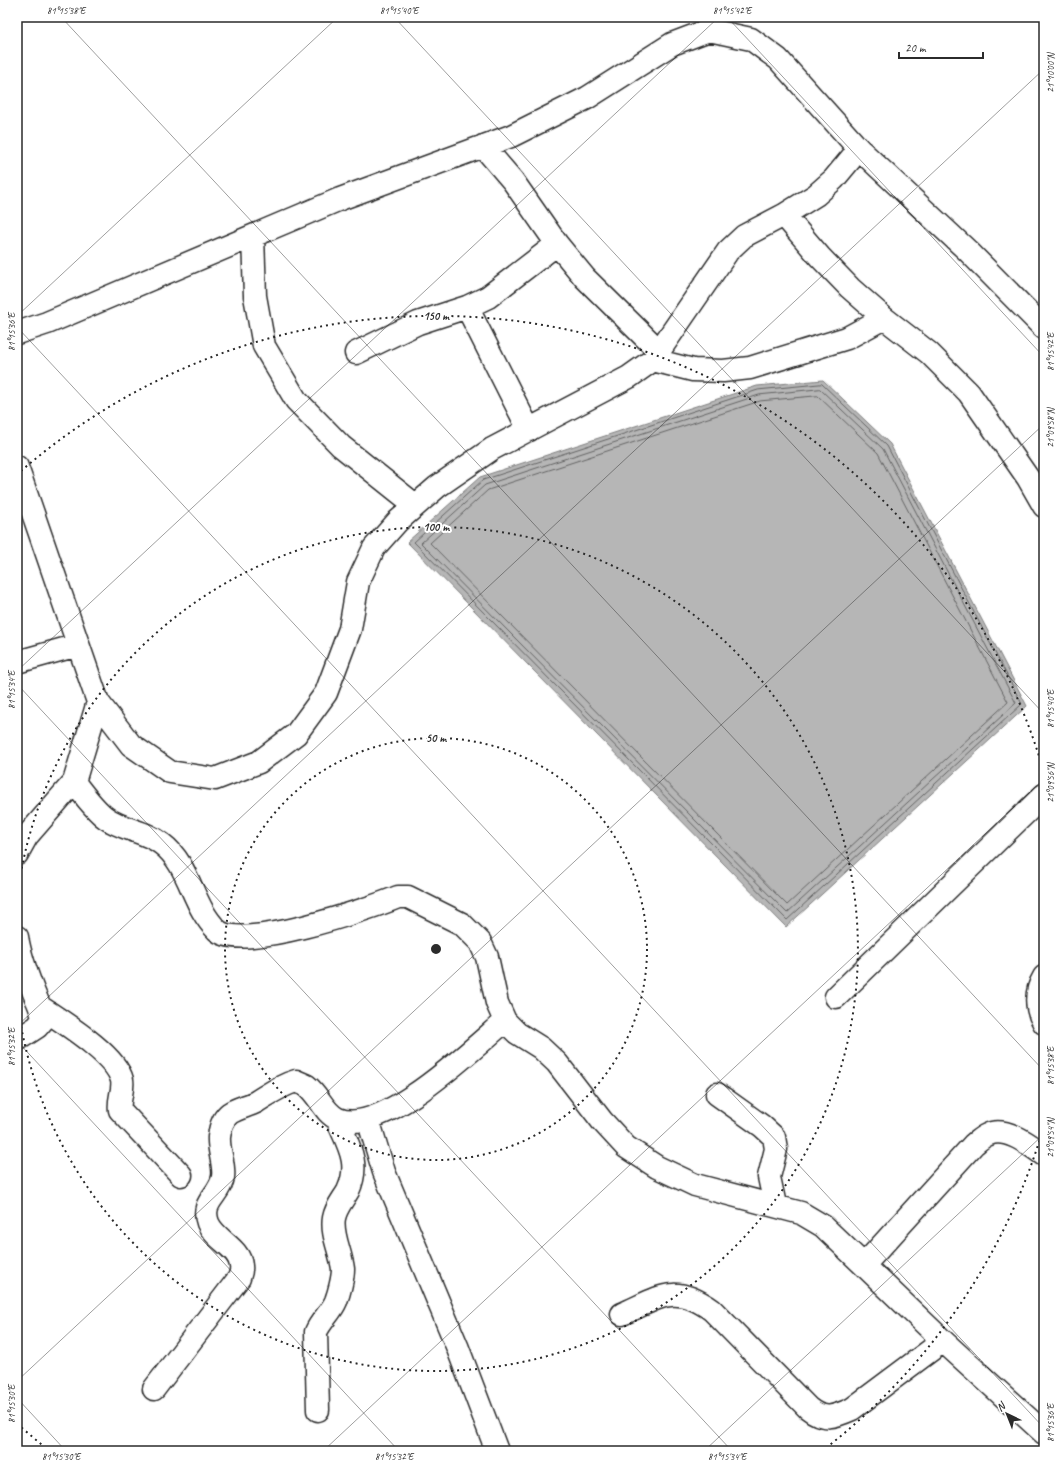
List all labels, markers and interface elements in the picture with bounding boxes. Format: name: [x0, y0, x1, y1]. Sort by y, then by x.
text: 81°15'38"E: [47, 4, 87, 17]
text: 81°15'40"E: [380, 4, 420, 17]
text: 81°15'42"E: [713, 4, 753, 17]
scale bar: [899, 34, 983, 60]
text: 20 m: [905, 40, 927, 56]
text: 21°10'00"N: [1044, 51, 1057, 93]
text: 150 m: [423, 308, 450, 324]
text: 81°15'36"E: [5, 311, 18, 351]
text: 81°15'42"E: [1044, 331, 1057, 371]
text: 21°09'58"N: [1044, 406, 1057, 448]
text: 100 m: [423, 519, 450, 535]
text: 81°15'34"E: [5, 669, 18, 709]
text: 81°15'40"E: [1044, 688, 1057, 728]
text: 50 m: [426, 730, 447, 746]
text: 21°09'56"N: [1044, 761, 1057, 803]
centre of rings: [429, 942, 443, 956]
text: 81°15'32"E: [5, 1026, 18, 1066]
text: 81°15'38"E: [1044, 1045, 1057, 1085]
text: 21°09'54"N: [1044, 1116, 1057, 1158]
text: 81°15'30"E: [5, 1383, 18, 1423]
north arrow: [987, 1394, 1027, 1434]
text: N: [993, 1398, 1009, 1414]
text: 81°15'36"E: [1044, 1402, 1057, 1442]
text: 81°15'30"E: [42, 1450, 82, 1463]
text: 81°15'32"E: [375, 1450, 415, 1463]
text: 81°15'34"E: [708, 1450, 748, 1463]

